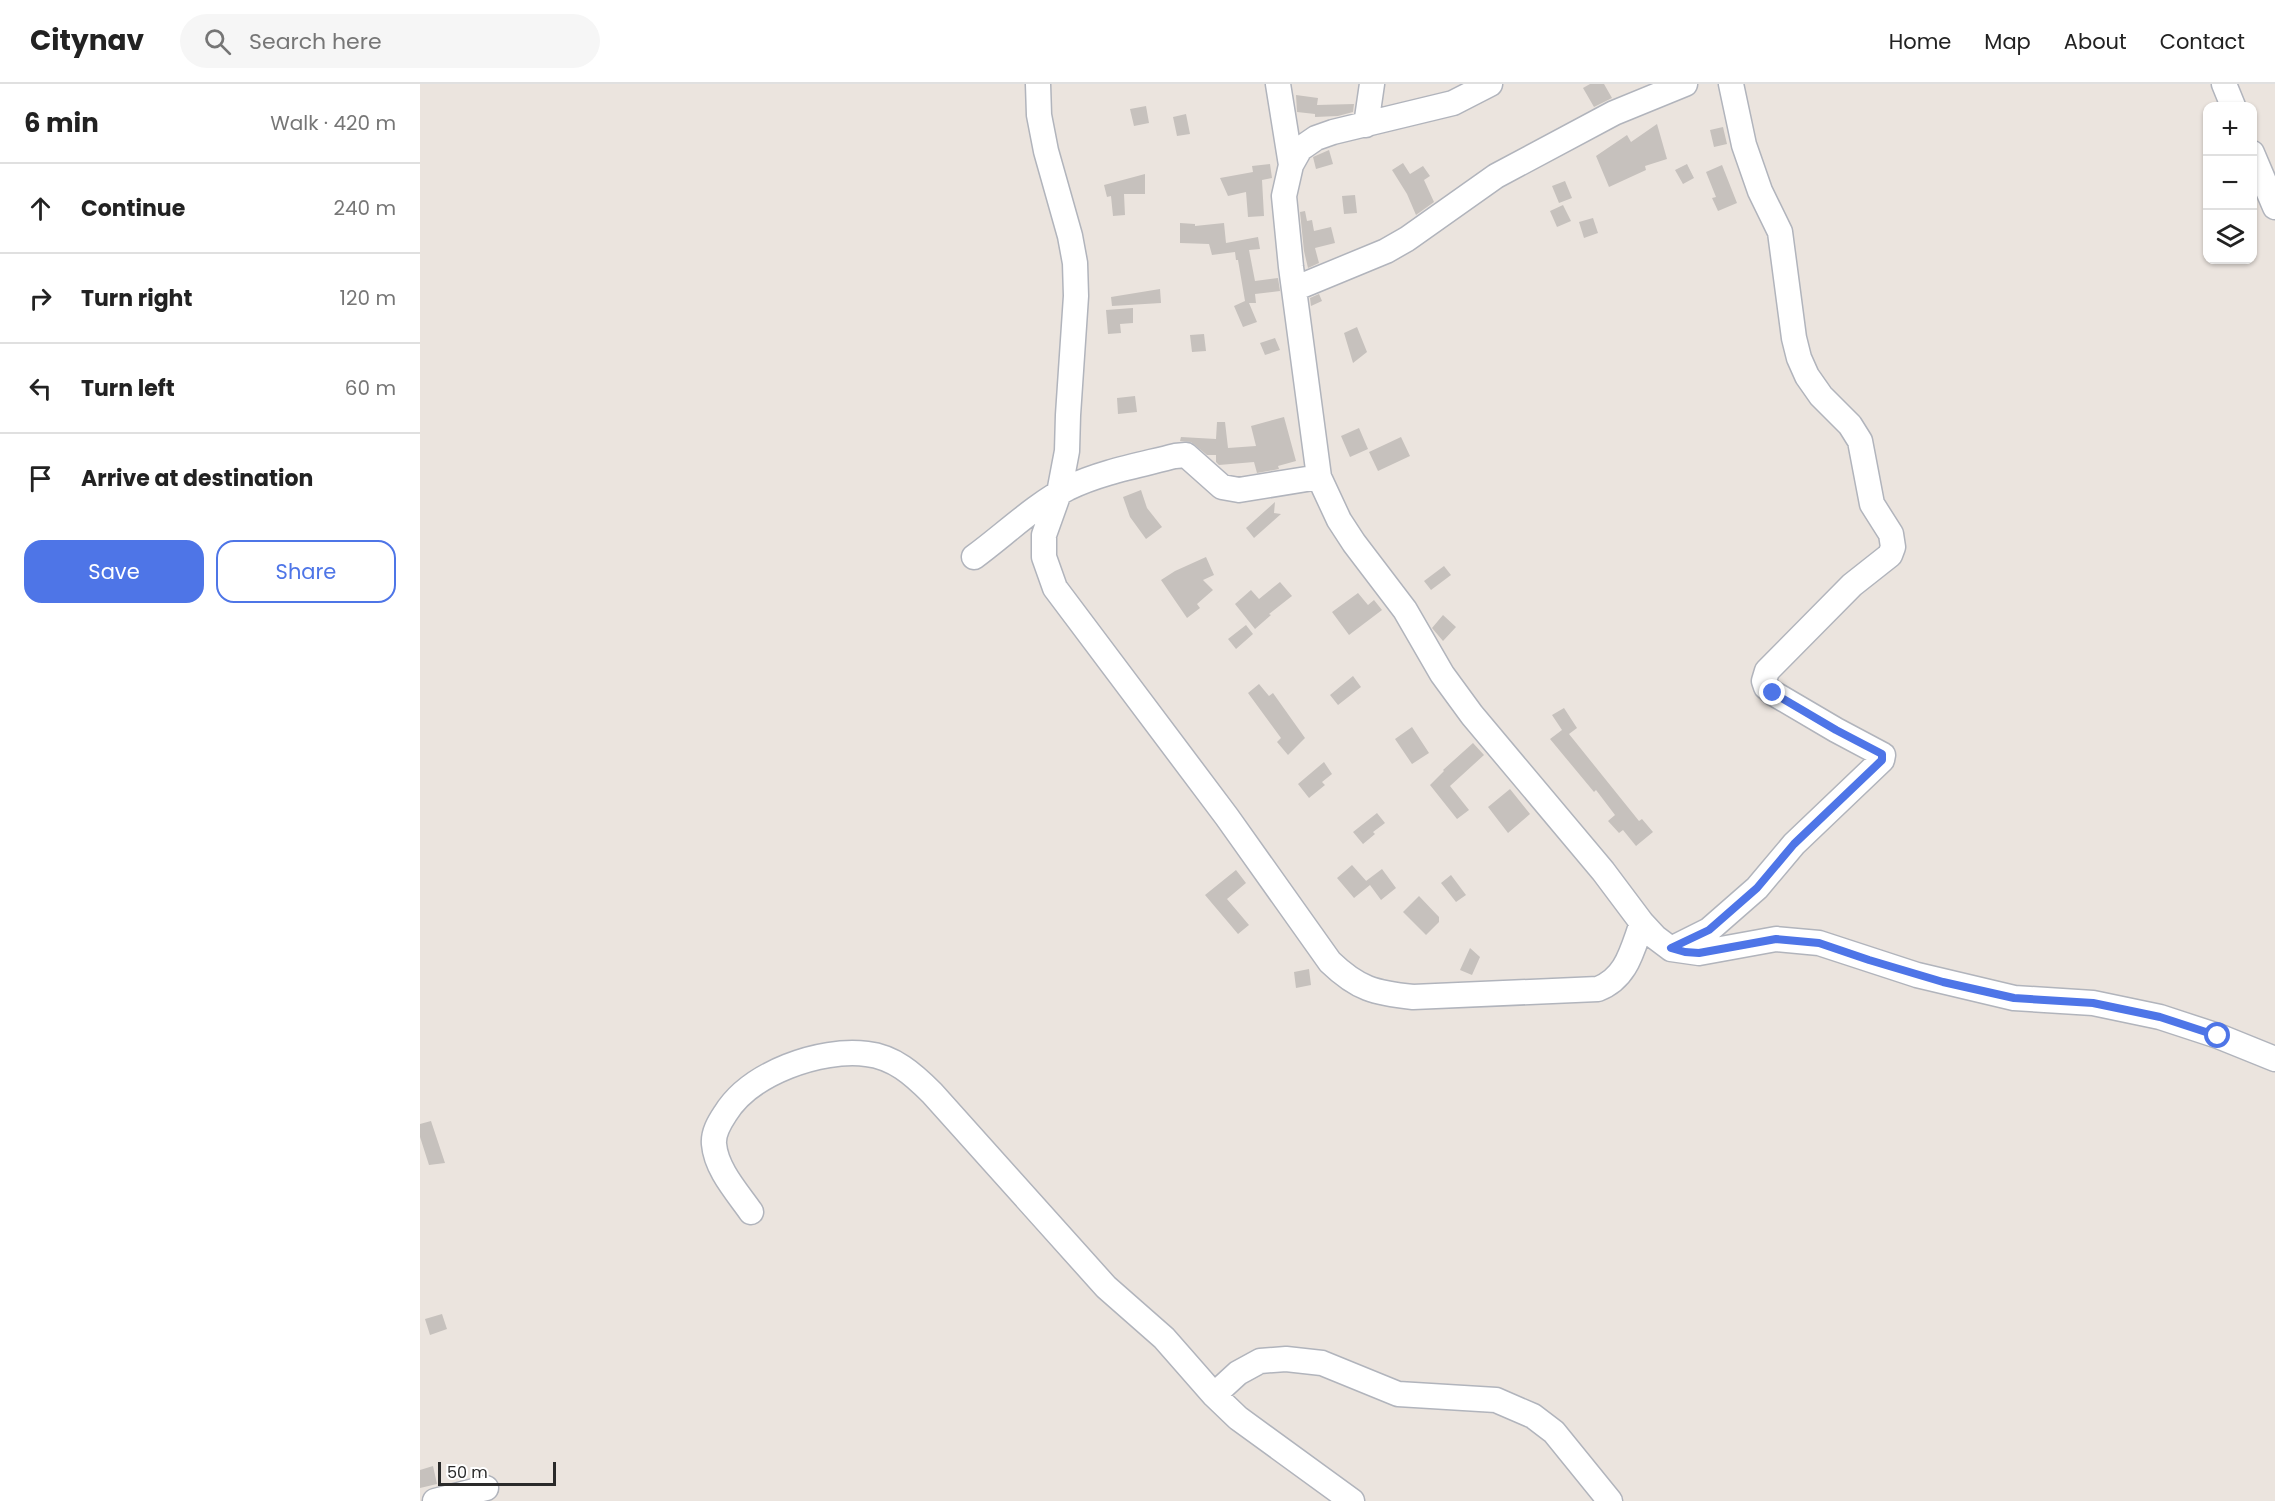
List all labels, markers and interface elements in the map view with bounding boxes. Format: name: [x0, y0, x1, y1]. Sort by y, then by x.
search box: [180, 14, 600, 68]
text: Citynav: [30, 21, 144, 60]
icon: search: [201, 25, 234, 58]
text: Search here: [249, 26, 382, 57]
text: Home: [1889, 27, 1951, 56]
text: Map: [1984, 27, 2031, 56]
text: About: [2064, 27, 2127, 56]
text: Contact: [2160, 27, 2245, 56]
map controls: [2203, 102, 2257, 264]
button: +: [2203, 102, 2257, 156]
text: 6 min: [24, 105, 99, 141]
text: Walk · 420 m: [270, 109, 396, 137]
button: −: [2203, 156, 2257, 210]
icon: ahead: [24, 192, 57, 225]
text: Continue: [81, 193, 185, 224]
text: 240 m: [333, 194, 396, 222]
button: layers: [2203, 210, 2257, 264]
icon: right: [24, 282, 57, 315]
text: Turn right: [81, 283, 192, 314]
text: 120 m: [340, 284, 396, 312]
icon: left: [24, 372, 57, 405]
text: Turn left: [81, 373, 175, 404]
text: 60 m: [345, 374, 396, 402]
icon: arrive: [24, 462, 57, 495]
text: Arrive at destination: [81, 463, 313, 494]
button: Save: [24, 540, 204, 603]
button: Share: [216, 540, 396, 603]
route end: [1759, 679, 1785, 705]
route start: [2204, 1022, 2230, 1048]
scale bar: [438, 1459, 556, 1486]
text: 50 m: [447, 1461, 488, 1484]

